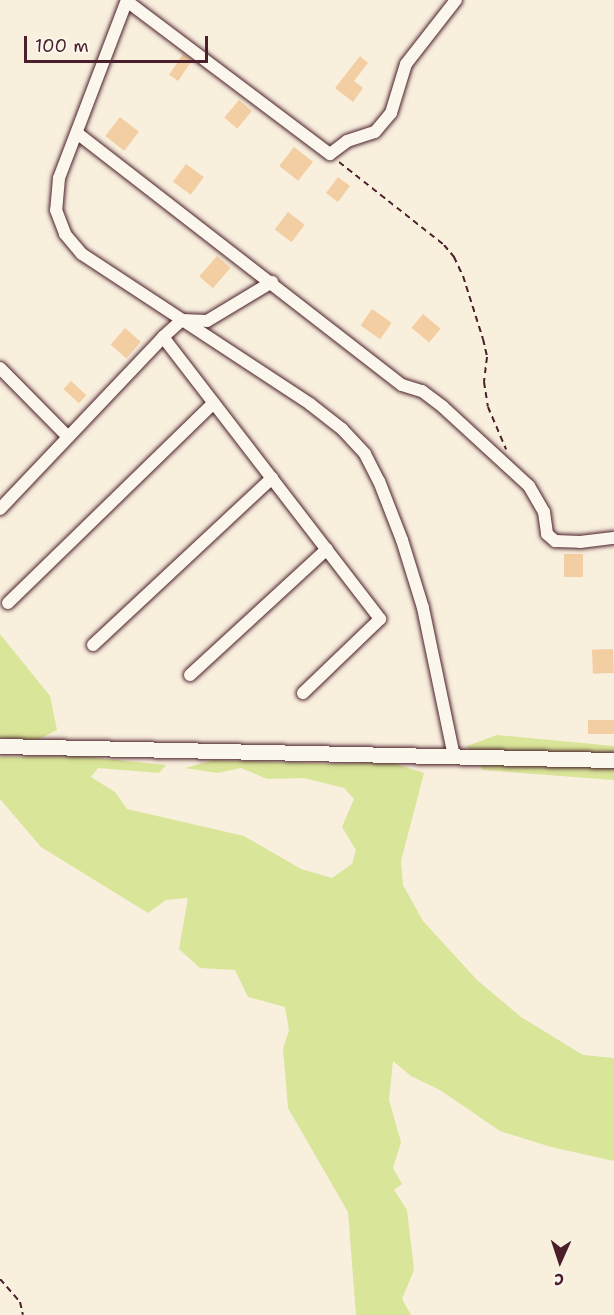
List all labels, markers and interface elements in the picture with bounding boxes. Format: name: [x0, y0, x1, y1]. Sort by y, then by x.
scale bar: [27, 24, 212, 62]
text: 100 m: [35, 34, 89, 58]
north arrow: [530, 1231, 590, 1291]
text: С: [554, 1269, 564, 1290]

